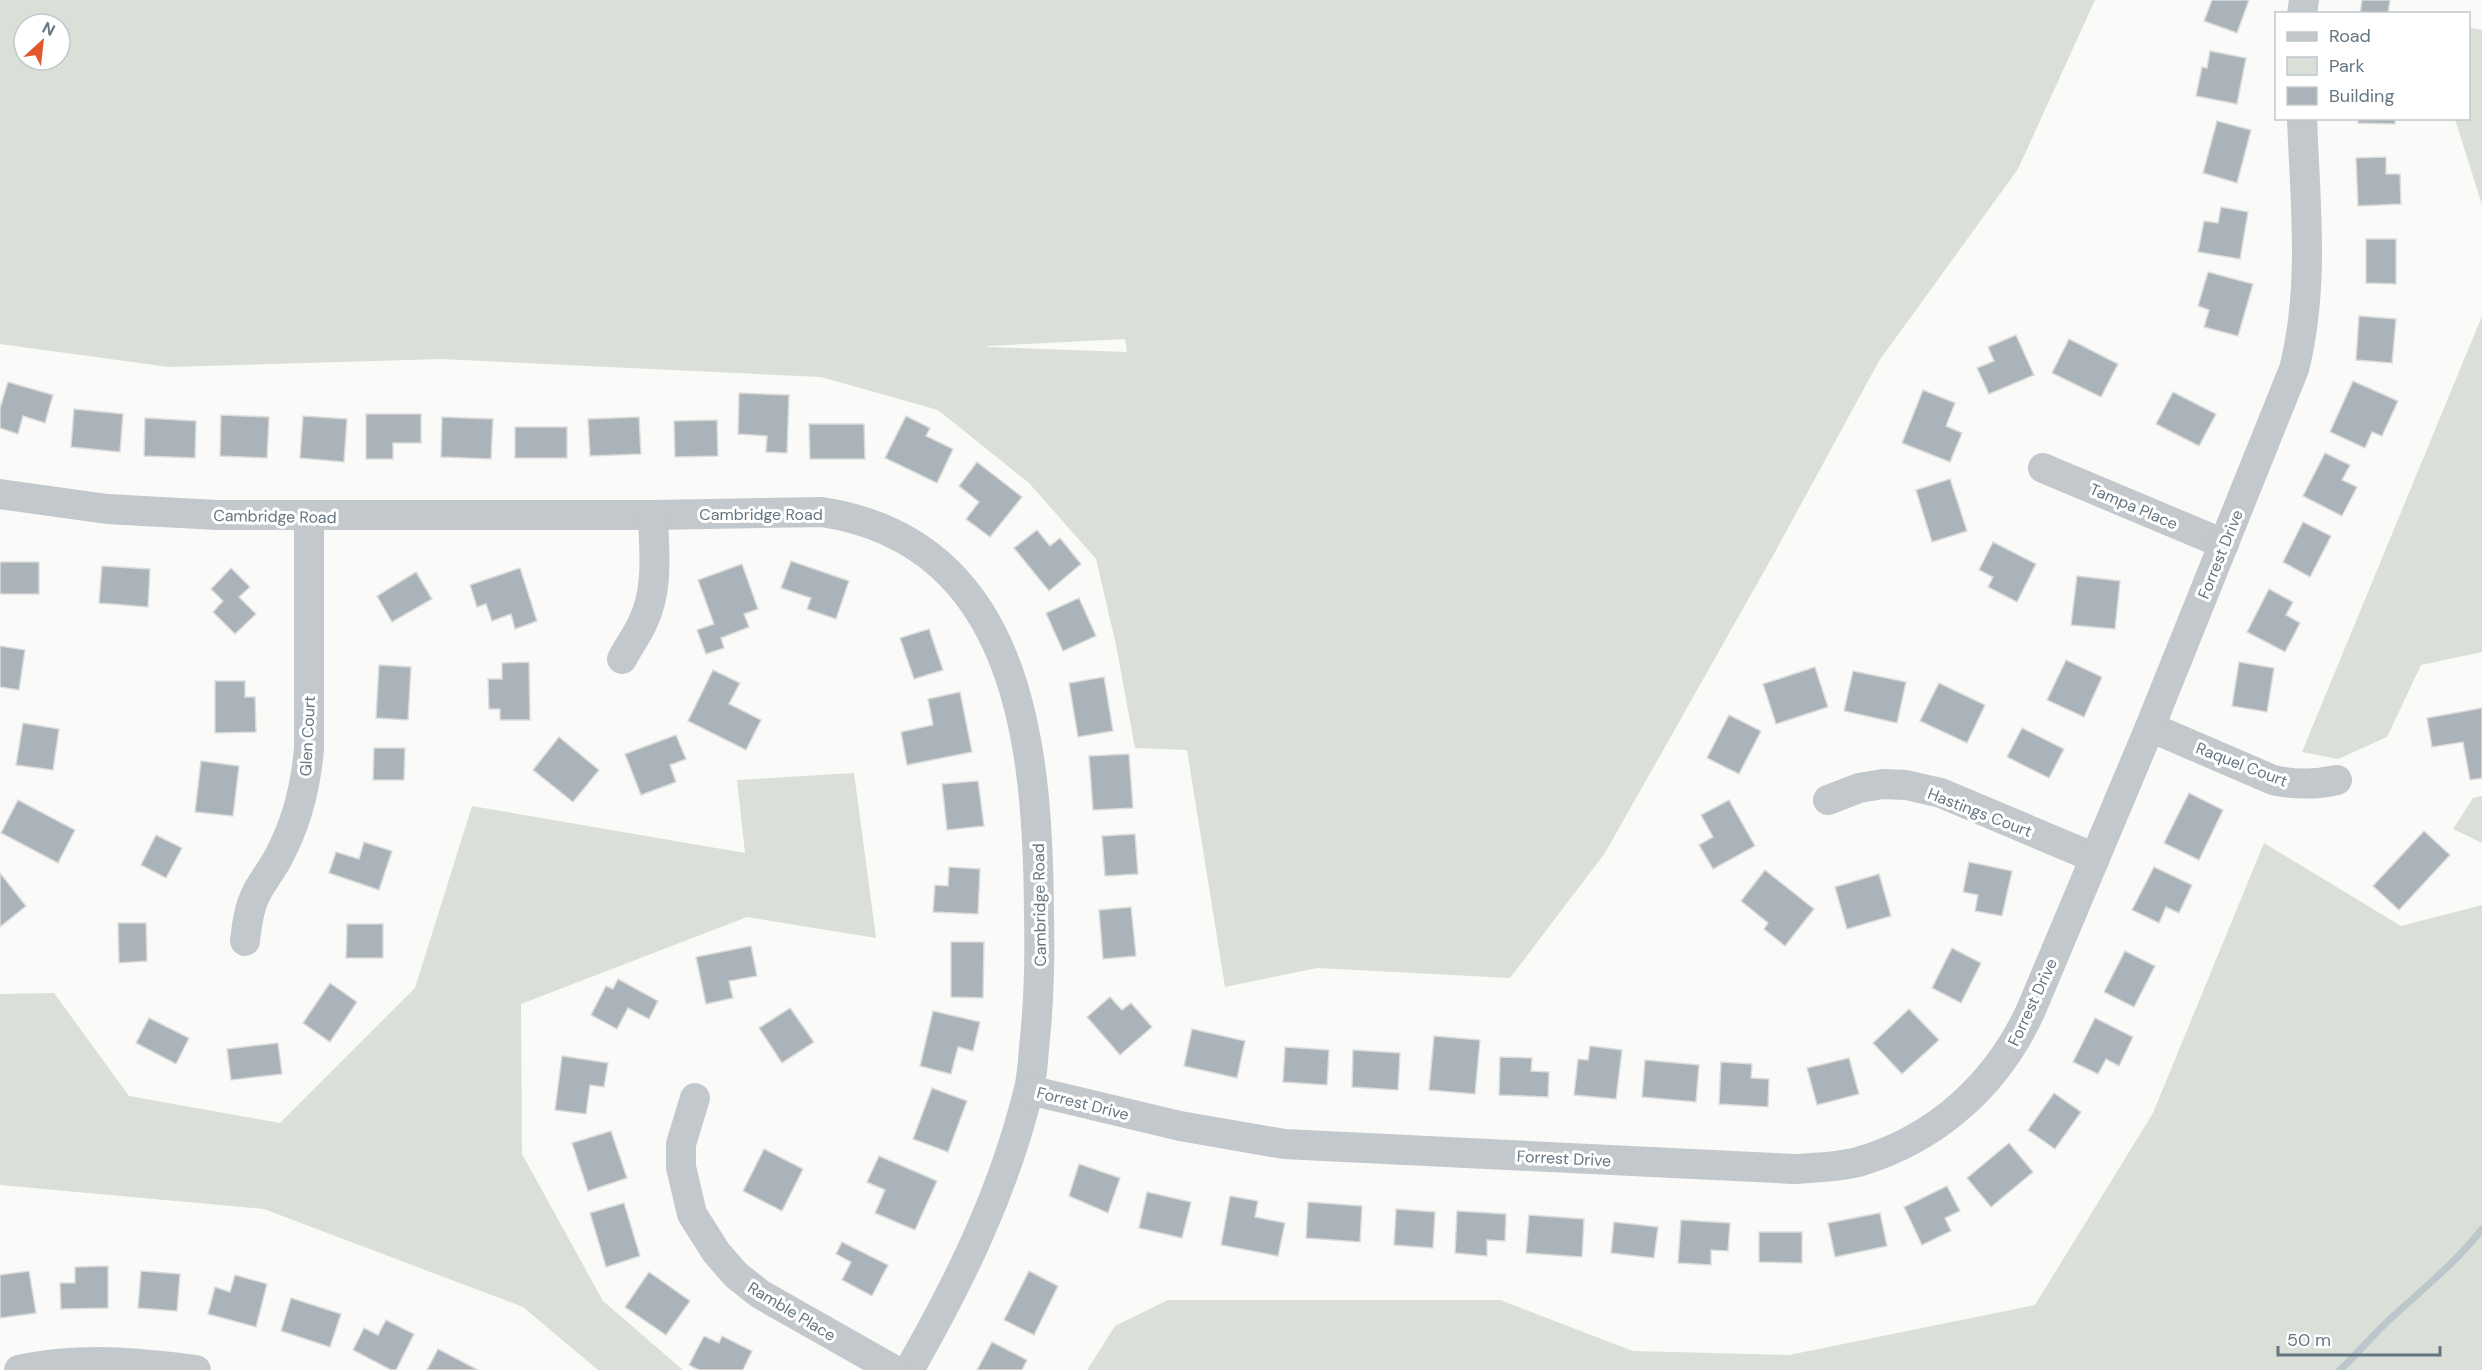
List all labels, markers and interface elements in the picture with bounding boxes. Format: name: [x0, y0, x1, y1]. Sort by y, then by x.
north arrow: [12, 12, 72, 72]
legend: [2275, 12, 2470, 120]
text: N: [39, 17, 59, 41]
text: Road: [2329, 24, 2371, 48]
text: Park: [2329, 54, 2365, 78]
text: Building: [2329, 84, 2394, 108]
street label: Tampa Place: [2087, 479, 2181, 534]
street label: Cambridge Road: [699, 504, 823, 525]
street label: Cambridge Road: [213, 505, 337, 528]
street label: Forrest Drive: [2193, 506, 2248, 602]
street label: Glen Court: [295, 695, 320, 777]
street label: Raquel Court: [2193, 737, 2291, 792]
street label: Hastings Court: [1925, 783, 2035, 842]
street label: Cambridge Road: [1028, 843, 1051, 967]
street label: Forrest Drive: [2003, 955, 2062, 1049]
street label: Forrest Drive: [1035, 1082, 1131, 1125]
street label: Forrest Drive: [1516, 1146, 1612, 1171]
street label: Ramble Place: [744, 1277, 840, 1346]
scale bar: [2278, 1319, 2440, 1357]
text: 50 m: [2287, 1328, 2331, 1352]

